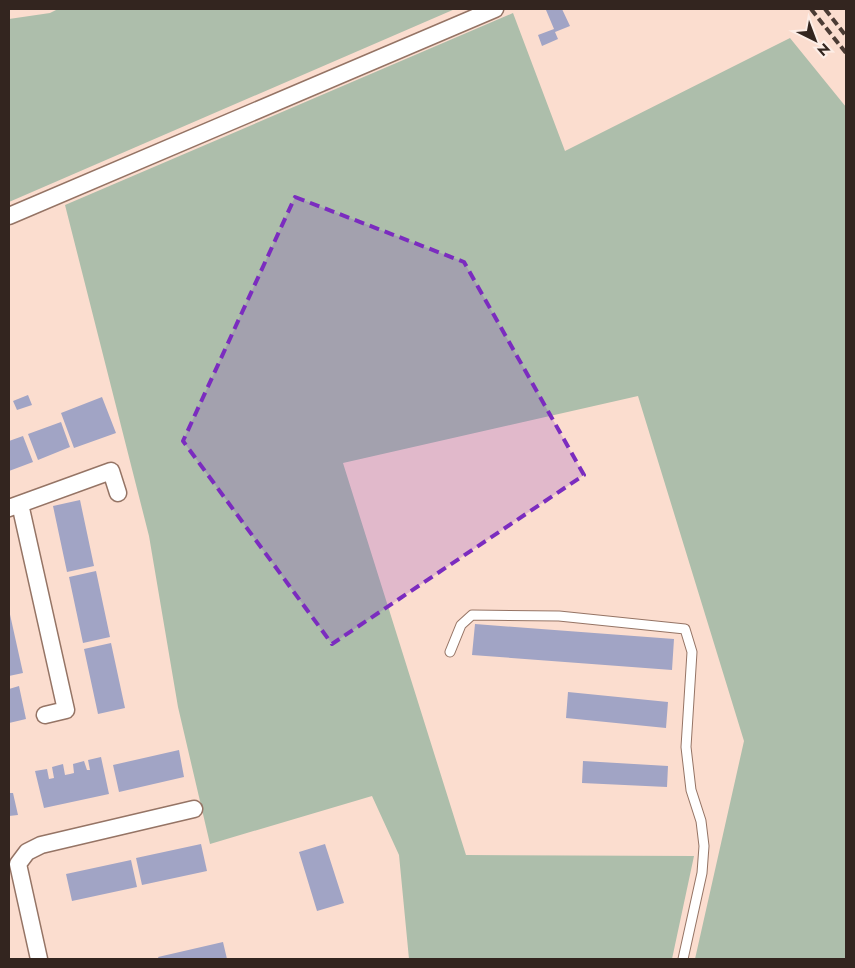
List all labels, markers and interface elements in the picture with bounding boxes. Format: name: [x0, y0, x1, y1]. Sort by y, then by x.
north arrow: [790, 15, 840, 65]
text: N: [813, 39, 835, 61]

